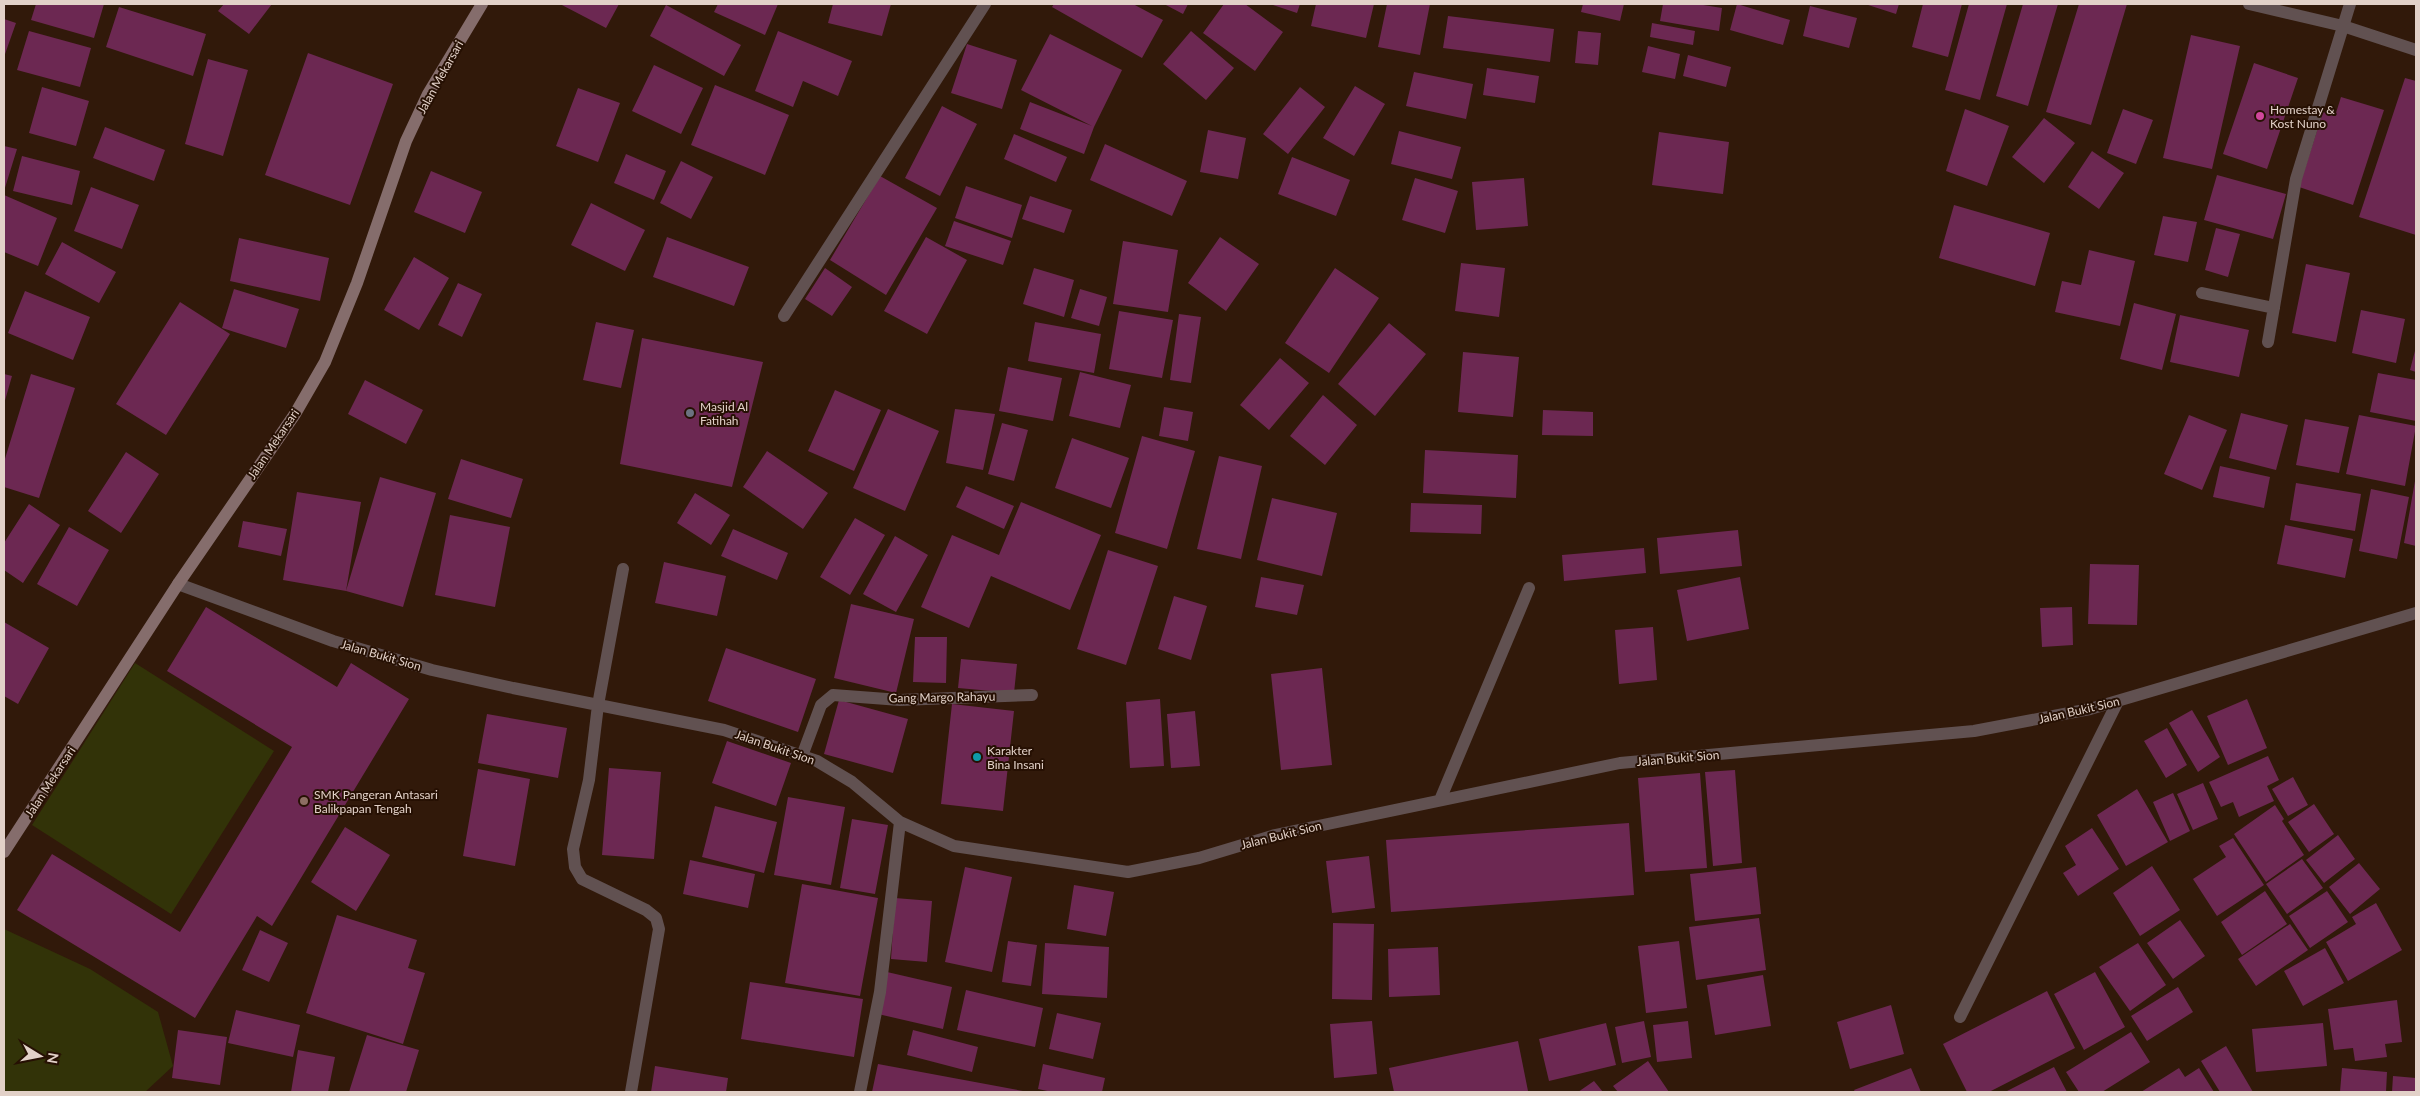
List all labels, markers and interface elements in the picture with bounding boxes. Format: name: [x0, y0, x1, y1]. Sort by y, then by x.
street label: Jalan Mekarsari: [414, 38, 466, 116]
place label: Homestay & Kost Nuno: [2270, 102, 2335, 131]
marker: Homestay & Kost Nuno: [2254, 110, 2266, 122]
place label: Masjid Al Fatihah: [700, 399, 748, 428]
street label: Jalan Mekarsari: [244, 406, 302, 482]
marker: Masjid Al Fatihah: [684, 407, 696, 419]
street label: Jalan Bukit Sion: [339, 636, 423, 674]
street label: Gang Margo Rahayu: [889, 689, 995, 705]
street label: Jalan Bukit Sion: [2037, 693, 2121, 727]
street label: Jalan Bukit Sion: [733, 726, 817, 768]
place label: Karakter Bina Insani: [987, 743, 1044, 772]
street label: Jalan Mekarsari: [22, 744, 79, 820]
street label: Jalan Bukit Sion: [1636, 747, 1720, 769]
marker: Karakter Bina Insani: [971, 751, 983, 763]
place label: SMK Pangeran Antasari Balikpapan Tengah: [314, 787, 438, 816]
marker: SMK Pangeran Antasari Balikpapan Tengah: [298, 795, 310, 807]
street label: Jalan Bukit Sion: [1239, 818, 1323, 852]
north arrow: [15, 1031, 65, 1081]
text: N: [44, 1052, 63, 1065]

